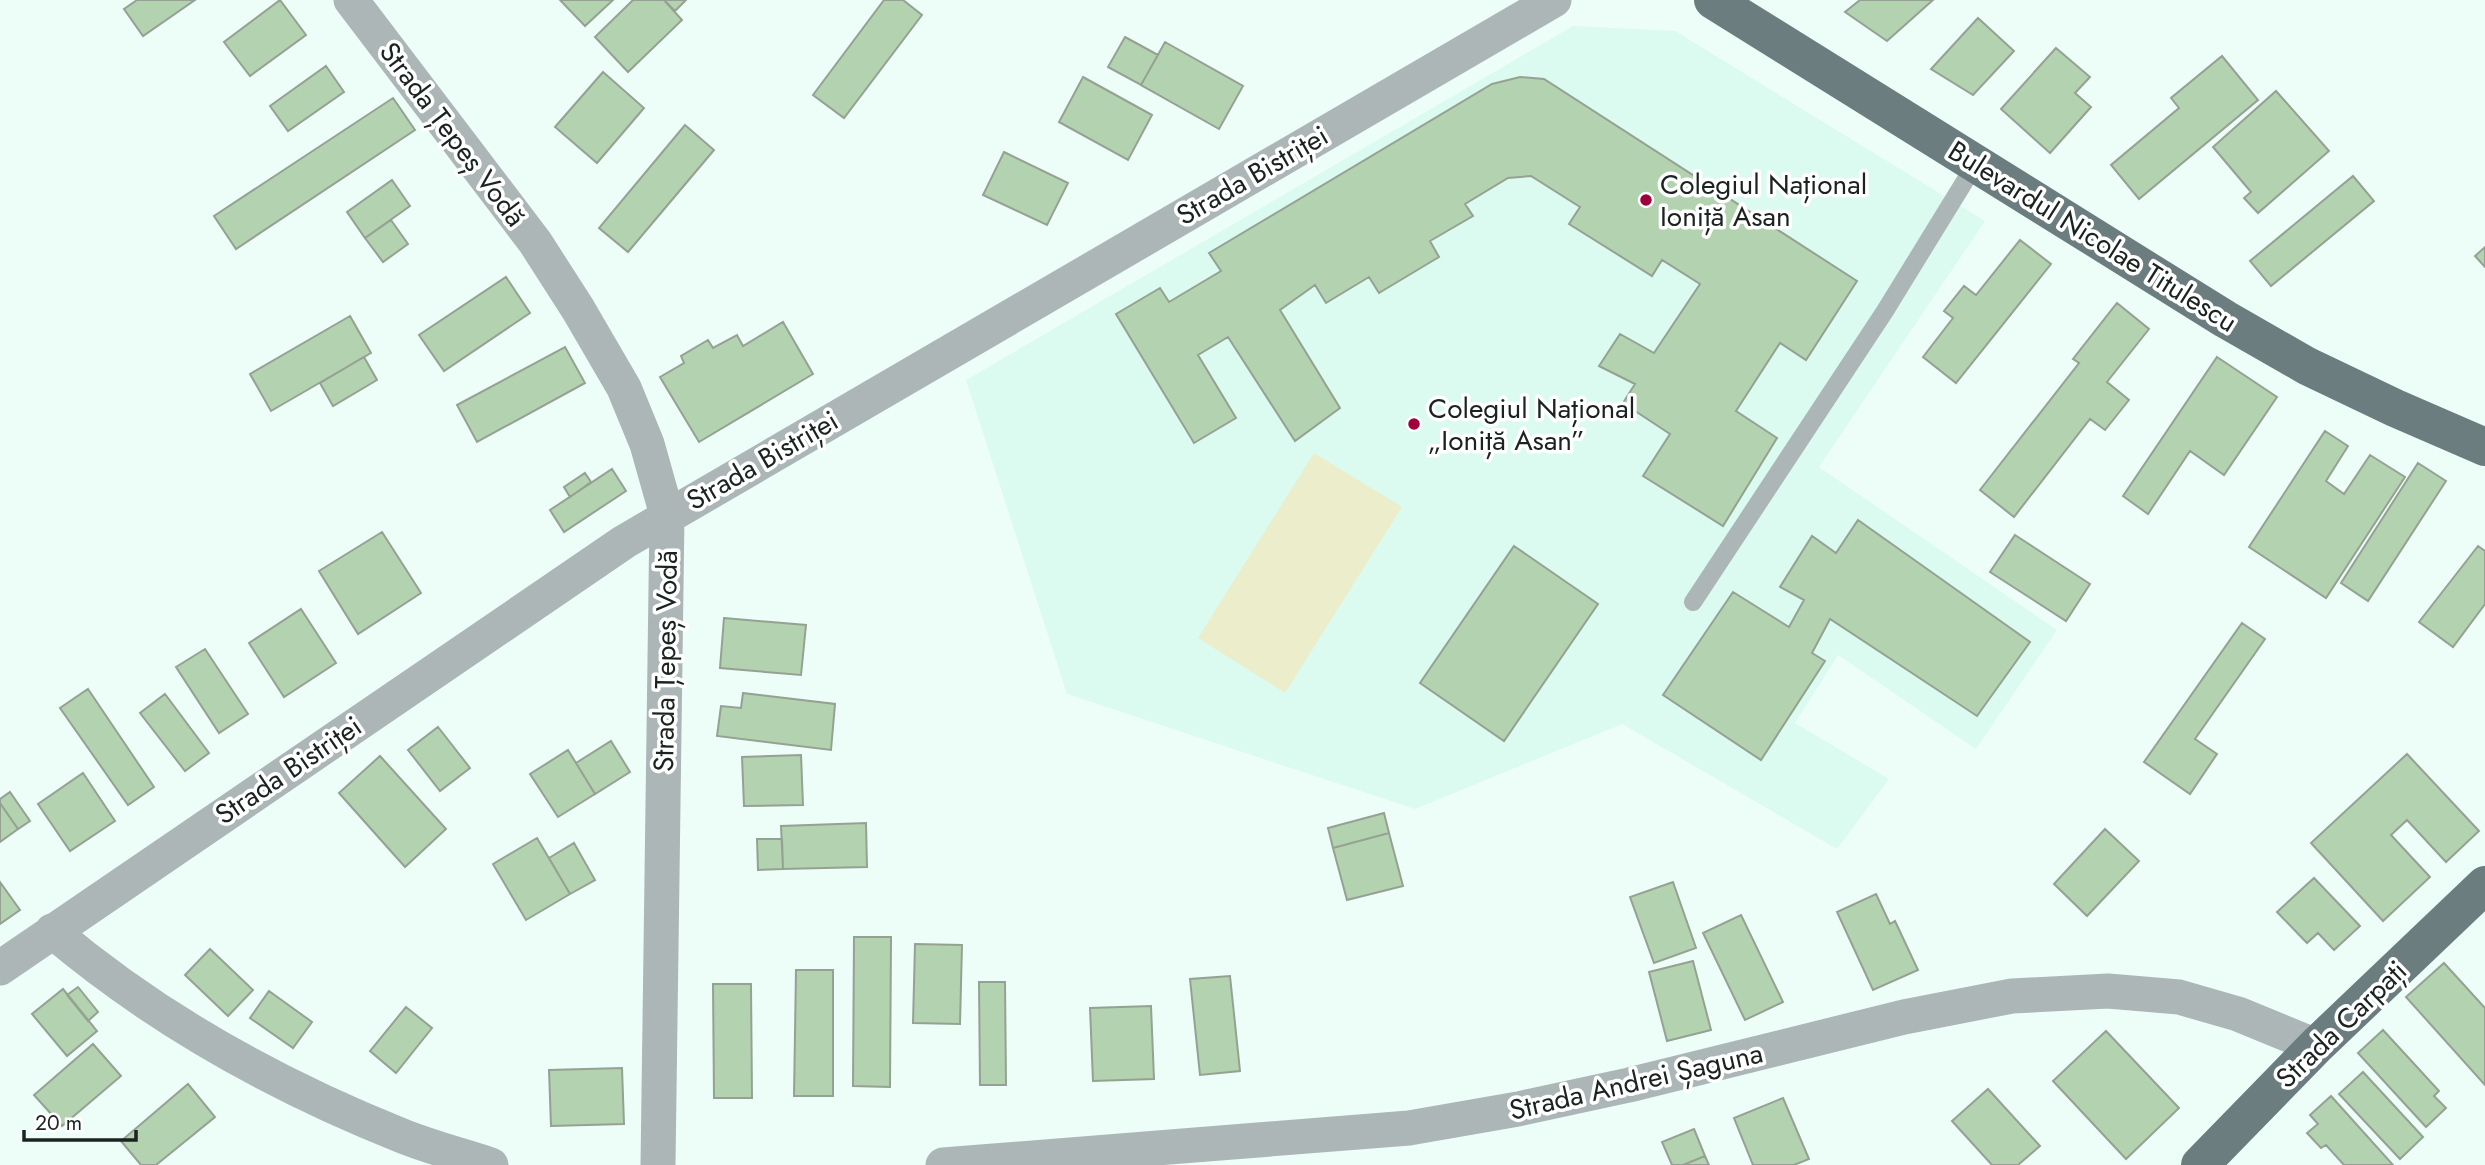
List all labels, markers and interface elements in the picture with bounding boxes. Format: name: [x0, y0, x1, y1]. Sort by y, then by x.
street label: Strada Țepeș Vodă: [370, 33, 536, 235]
street label: Strada Bistriței: [1169, 115, 1336, 235]
street label: Bulevardul Nicolae Titulescu: [1940, 131, 2245, 342]
place label: Colegiul Național Ioniță Asan: [1660, 164, 1867, 237]
marker: Colegiul Național Ioniță Asan: [1638, 192, 1654, 208]
place label: Colegiul Național „Ioniță Asan”: [1428, 388, 1635, 461]
street label: Strada Bistriței: [679, 400, 846, 520]
marker: Colegiul Național „Ioniță Asan”: [1406, 416, 1422, 432]
street label: Strada Țepeș Vodă: [643, 550, 688, 772]
street label: Strada Bistriței: [207, 706, 370, 835]
street label: Strada Carpați: [2266, 951, 2416, 1098]
street label: Strada Andrei Șaguna: [1505, 1032, 1767, 1131]
scale bar: [24, 1098, 136, 1142]
text: 20 m: [35, 1108, 82, 1138]

